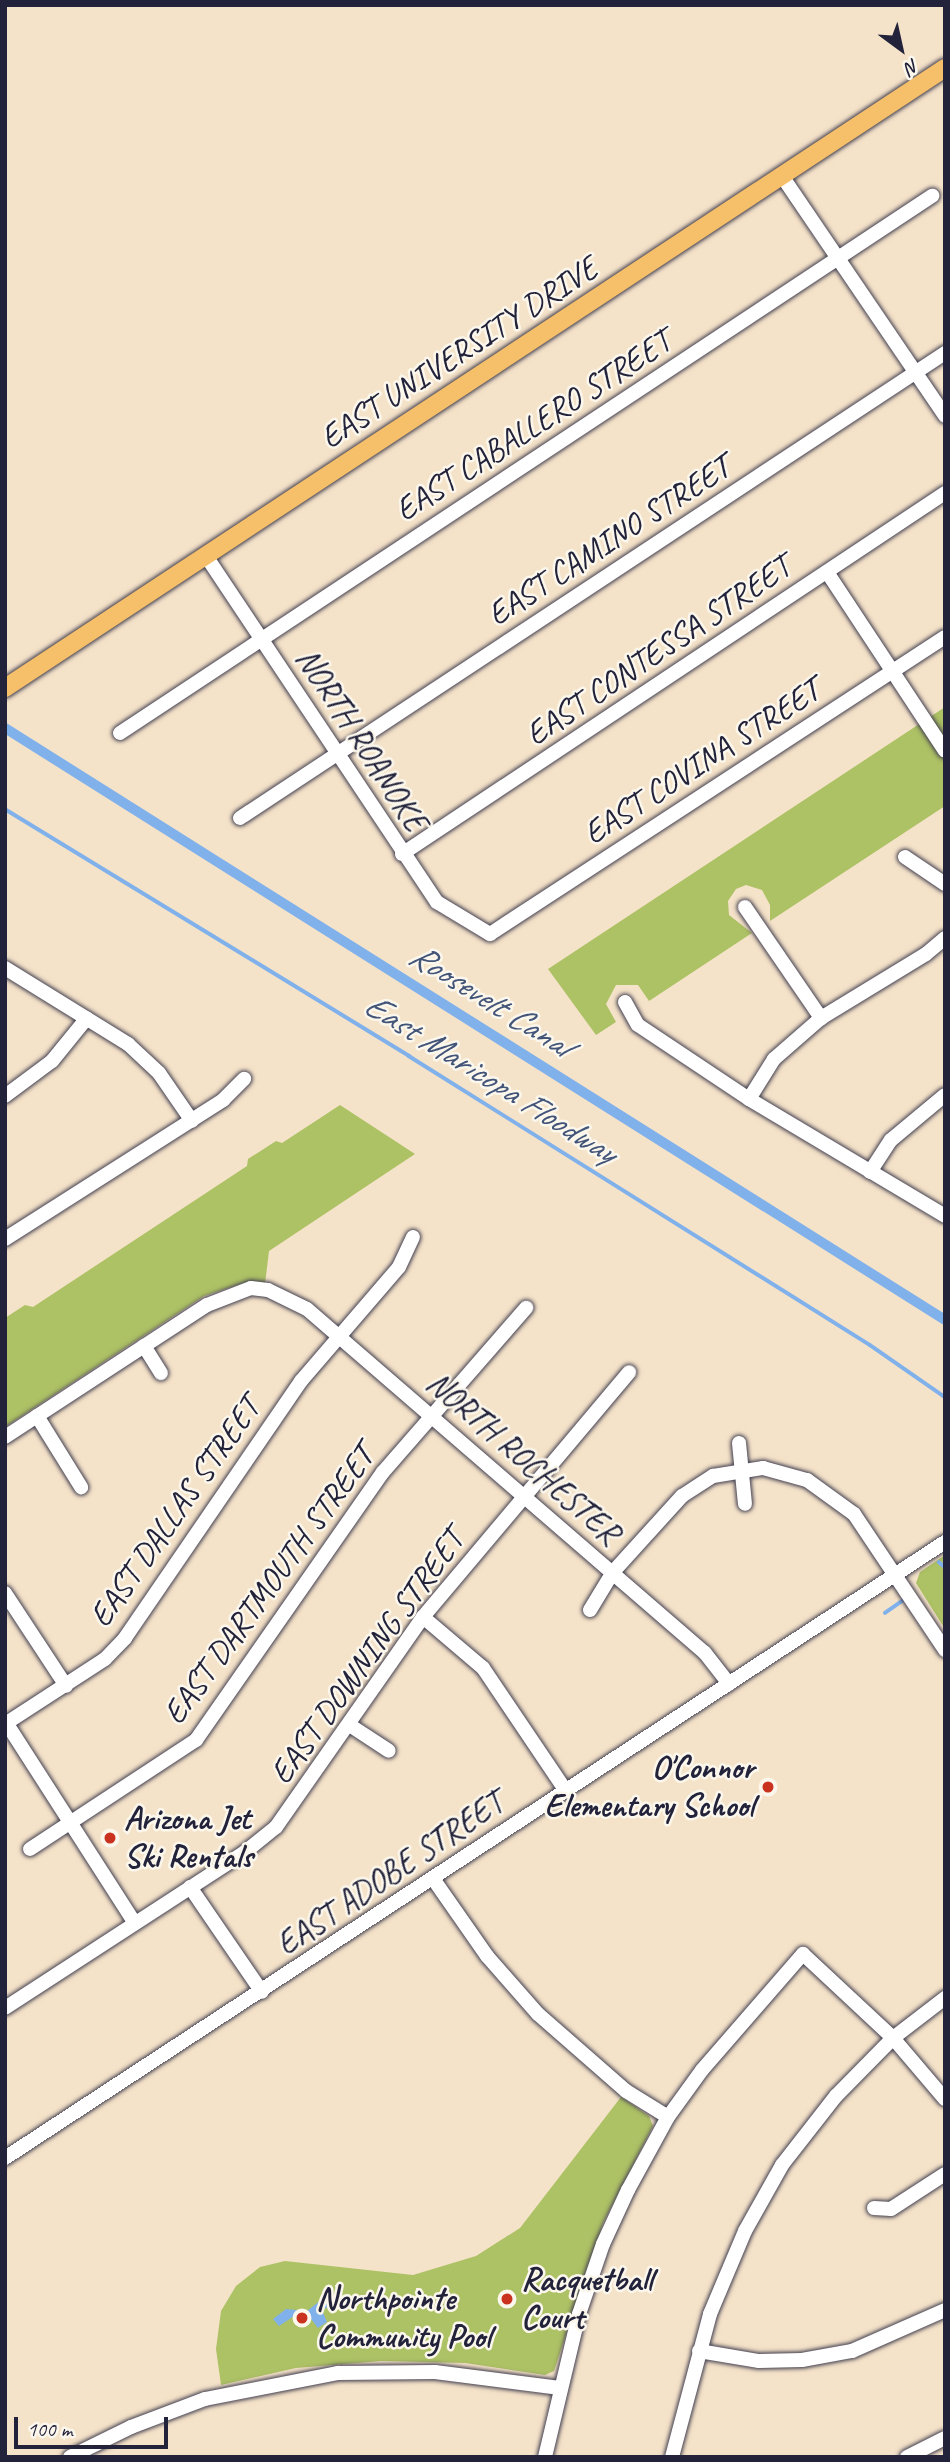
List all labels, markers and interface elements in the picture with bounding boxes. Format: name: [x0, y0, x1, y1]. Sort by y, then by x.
north arrow: [866, 14, 936, 84]
text: N: [901, 53, 924, 80]
street label: EAST UNIVERSITY DRIVE: [313, 249, 605, 457]
street label: EAST CABALLERO STREET: [388, 322, 678, 530]
street label: EAST CAMINO STREET: [480, 448, 738, 634]
street label: EAST CONTESSA STREET: [519, 548, 797, 754]
street label: NORTH ROANOKE: [287, 640, 435, 840]
street label: EAST COVINA STREET: [576, 671, 828, 853]
water label: Roosevelt Canal: [401, 934, 579, 1066]
water label: East Maricopa Floodway: [355, 983, 625, 1173]
street label: NORTH ROCHESTER: [418, 1363, 628, 1553]
street label: EAST DALLAS STREET: [81, 1390, 269, 1634]
street label: EAST DARTMOUTH STREET: [155, 1438, 383, 1732]
street label: EAST DOWNING STREET: [261, 1522, 473, 1792]
place label: O'Connor Elementary School: [545, 1748, 754, 1826]
marker: O'Connor Elementary School: [760, 1779, 776, 1795]
street label: EAST ADOBE STREET: [269, 1784, 511, 1964]
place label: Arizona Jet Ski Rentals: [124, 1799, 253, 1877]
marker: Arizona Jet Ski Rentals: [102, 1830, 118, 1846]
place label: Racquetball Court: [521, 2260, 653, 2338]
place label: Northpointe Community Pool: [316, 2279, 491, 2357]
marker: Racquetball Court: [499, 2291, 515, 2307]
marker: Northpointe Community Pool: [294, 2310, 310, 2326]
scale bar: [18, 2402, 172, 2446]
text: 100 m: [27, 2416, 72, 2442]

